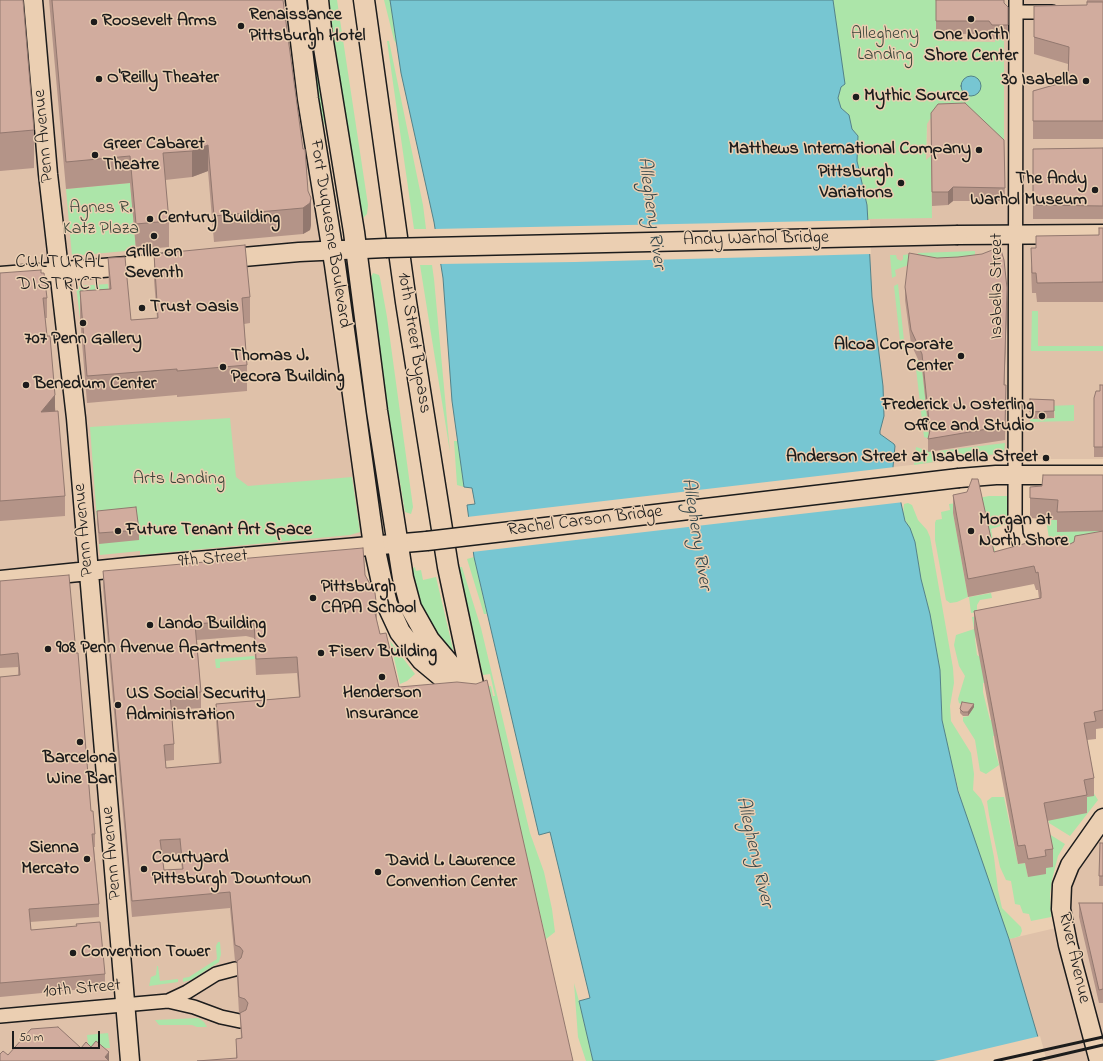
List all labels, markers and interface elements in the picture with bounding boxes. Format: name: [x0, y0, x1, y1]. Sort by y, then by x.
place label: Renaissance Pittsburgh Hotel: [249, 5, 366, 48]
place label: Roosevelt Arms: [102, 11, 217, 33]
marker: One North Shore Center: [966, 14, 976, 24]
marker: Roosevelt Arms: [89, 17, 99, 27]
marker: Renaissance Pittsburgh Hotel: [236, 21, 246, 31]
park label: Allegheny Landing: [851, 24, 919, 66]
place label: One North Shore Center: [924, 25, 1018, 68]
place label: O'Reilly Theater: [107, 68, 219, 90]
place label: 30 Isabella: [1002, 70, 1078, 92]
marker: O'Reilly Theater: [94, 74, 104, 84]
marker: 30 Isabella: [1081, 76, 1091, 86]
place label: Mythic Source: [864, 86, 968, 108]
street label: Penn Avenue: [30, 88, 60, 184]
marker: Mythic Source: [851, 92, 861, 102]
place label: Greer Cabaret Theatre: [103, 134, 205, 176]
street label: Fort Duquesne Boulevard: [303, 138, 355, 330]
place label: Matthews International Company: [728, 139, 971, 161]
marker: Matthews International Company: [974, 145, 984, 155]
marker: Greer Cabaret Theatre: [90, 150, 100, 160]
water label: Allegheny River: [631, 156, 669, 270]
place label: Pittsburgh Variations: [818, 162, 893, 204]
place label: The Andy Warhol Museum: [970, 169, 1087, 212]
marker: Pittsburgh Variations: [896, 178, 906, 188]
marker: The Andy Warhol Museum: [1090, 185, 1100, 195]
park label: Agnes R. Katz Plaza: [63, 198, 139, 240]
place label: Century Building: [158, 208, 280, 230]
marker: Century Building: [145, 214, 155, 224]
street label: Andy Warhol Bridge: [683, 228, 829, 252]
marker: Grille on Seventh: [149, 231, 159, 241]
street label: Isabella Street: [987, 233, 1009, 339]
place label: Grille on Seventh: [125, 242, 183, 284]
district label: CULTURAL DISTRICT: [15, 253, 105, 297]
street label: 10th Street Bypass: [391, 271, 435, 415]
place label: Trust Oasis: [150, 297, 239, 319]
marker: Trust Oasis: [137, 303, 147, 313]
marker: 707 Penn Gallery: [78, 318, 88, 328]
place label: 707 Penn Gallery: [24, 329, 142, 351]
place label: Alcoa Corporate Center: [834, 335, 953, 378]
place label: Thomas J. Pecora Building: [231, 346, 345, 388]
marker: Alcoa Corporate Center: [956, 351, 966, 361]
marker: Thomas J. Pecora Building: [218, 362, 228, 372]
place label: Benedum Center: [34, 374, 156, 396]
marker: Benedum Center: [21, 380, 31, 390]
place label: Frederick J. Osterling Office and Studio: [882, 395, 1034, 438]
marker: Frederick J. Osterling Office and Studio: [1037, 411, 1047, 421]
place label: Anderson Street at Isabella Street: [786, 447, 1038, 469]
marker: Anderson Street at Isabella Street: [1041, 453, 1051, 463]
park label: Arts Landing: [133, 469, 225, 491]
water label: Allegheny River: [675, 476, 715, 592]
street label: Penn Avenue: [70, 482, 100, 578]
street label: Rachel Carson Bridge: [506, 502, 664, 542]
place label: Morgan at North Shore: [979, 510, 1068, 552]
place label: Future Tenant Art Space: [126, 520, 312, 542]
marker: Future Tenant Art Space: [113, 526, 123, 536]
marker: Morgan at North Shore: [966, 526, 976, 536]
street label: 9th Street: [177, 546, 249, 574]
place label: Pittsburgh CAPA School: [321, 577, 416, 620]
marker: Pittsburgh CAPA School: [308, 593, 318, 603]
place label: Lando Building: [158, 614, 266, 636]
marker: Lando Building: [145, 620, 155, 630]
place label: 908 Penn Avenue Apartments: [56, 638, 267, 660]
place label: Fiserv Building: [329, 642, 437, 664]
marker: 908 Penn Avenue Apartments: [43, 644, 53, 654]
marker: Fiserv Building: [316, 648, 326, 658]
marker: Henderson Insurance: [377, 672, 387, 682]
place label: Henderson Insurance: [343, 683, 421, 726]
place label: US Social Security Administration: [126, 684, 266, 726]
marker: US Social Security Administration: [113, 700, 123, 710]
marker: Barcelona Wine Bar: [75, 737, 85, 747]
place label: Barcelona Wine Bar: [43, 748, 117, 790]
water label: Allegheny River: [729, 794, 777, 910]
street label: Penn Avenue: [98, 805, 128, 901]
place label: Sienna Mercato: [21, 838, 79, 880]
place label: Courtyard Pittsburgh Downtown: [152, 848, 311, 890]
place label: David L. Lawrence Convention Center: [386, 851, 517, 894]
marker: Sienna Mercato: [82, 854, 92, 864]
marker: Courtyard Pittsburgh Downtown: [139, 864, 149, 874]
marker: David L. Lawrence Convention Center: [373, 867, 383, 877]
street label: River Avenue: [1052, 910, 1094, 1006]
place label: Convention Tower: [81, 942, 210, 964]
marker: Convention Tower: [68, 948, 78, 958]
street label: 10th Street: [42, 976, 122, 1004]
scale bar: [14, 1023, 102, 1049]
text: 50 m: [19, 1029, 43, 1047]

